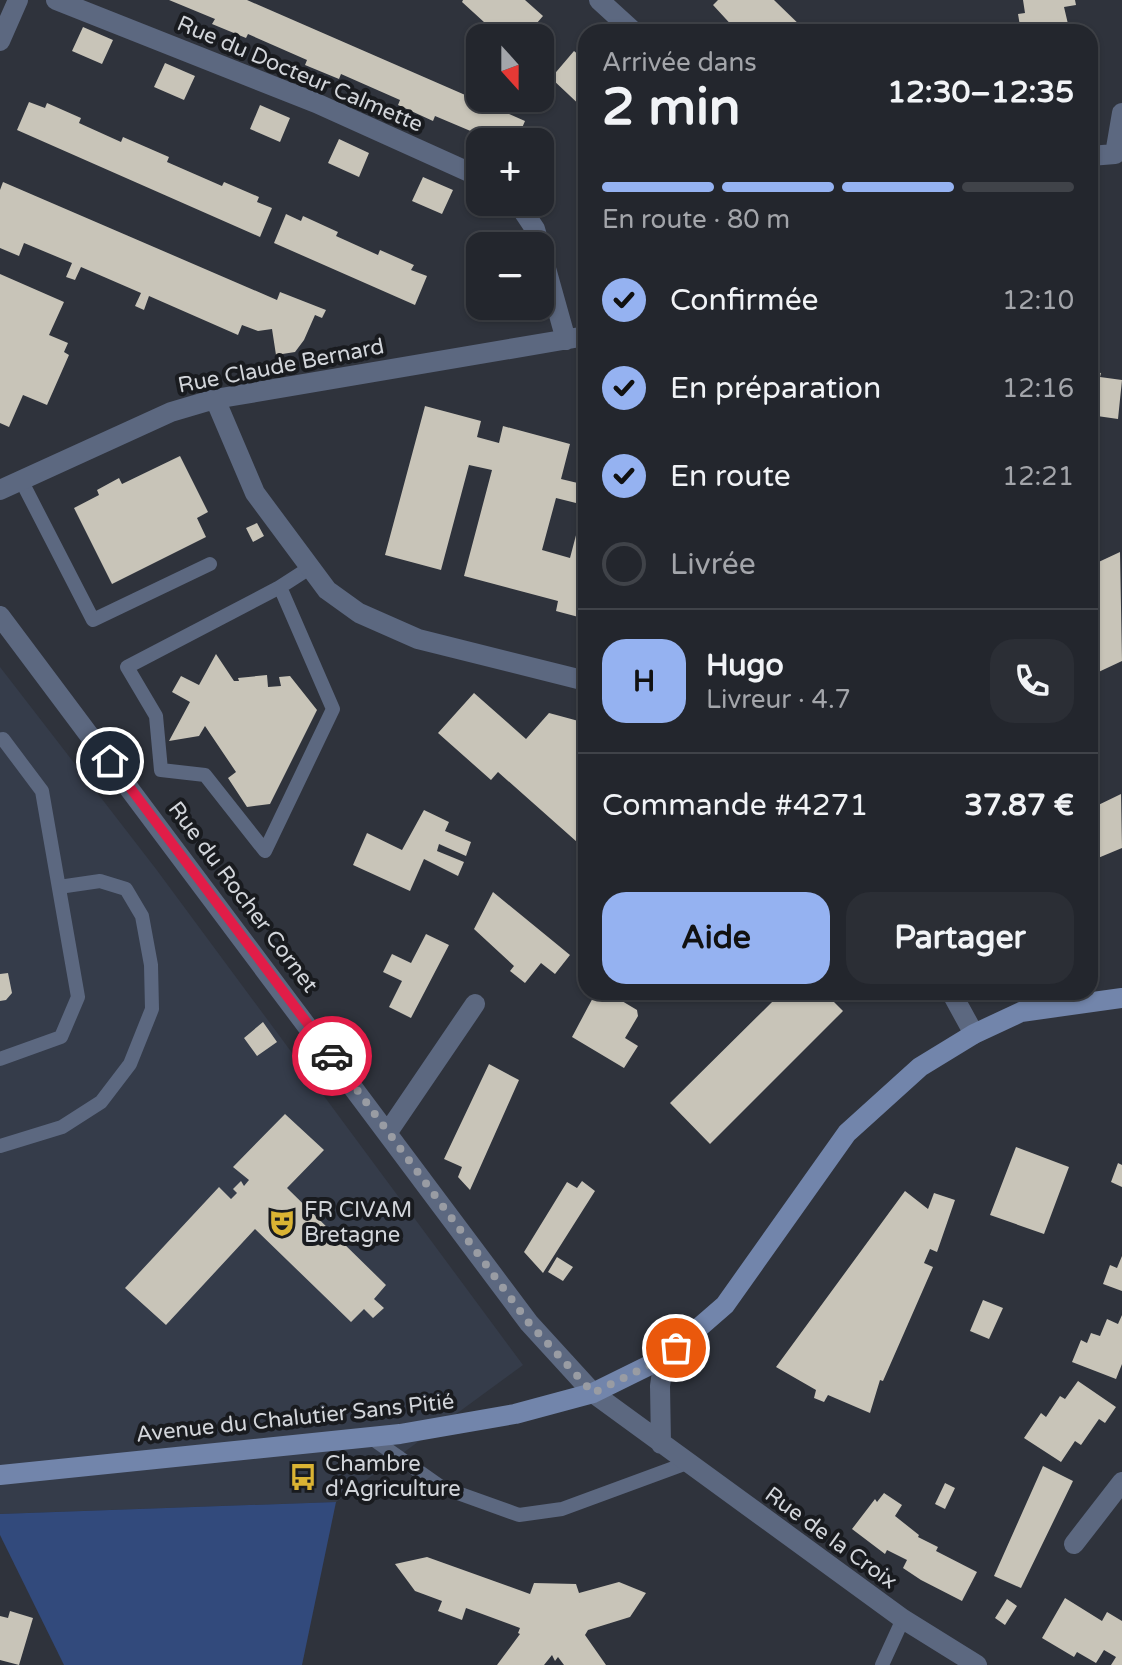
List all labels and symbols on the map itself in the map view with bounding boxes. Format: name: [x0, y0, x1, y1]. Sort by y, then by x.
street label: Rue du Docteur Calmette: [173, 10, 427, 138]
north arrow: [466, 24, 554, 112]
street label: Rue Claude Bernard: [176, 333, 386, 399]
pin: [76, 727, 144, 795]
street label: Rue du Rocher Cornet: [163, 797, 323, 997]
courier: [292, 1016, 372, 1096]
place label: FR CIVAM Bretagne: [304, 1197, 412, 1248]
theatre icon: FR CIVAM Bretagne: [267, 1208, 297, 1238]
pin: [642, 1314, 710, 1382]
street label: Avenue du Chalutier Sans Pitié: [135, 1388, 455, 1448]
place label: Chambre d'Agriculture: [325, 1451, 461, 1502]
bus stop icon: Chambre d'Agriculture: [288, 1462, 318, 1492]
street label: Rue de la Croix: [760, 1481, 902, 1595]

